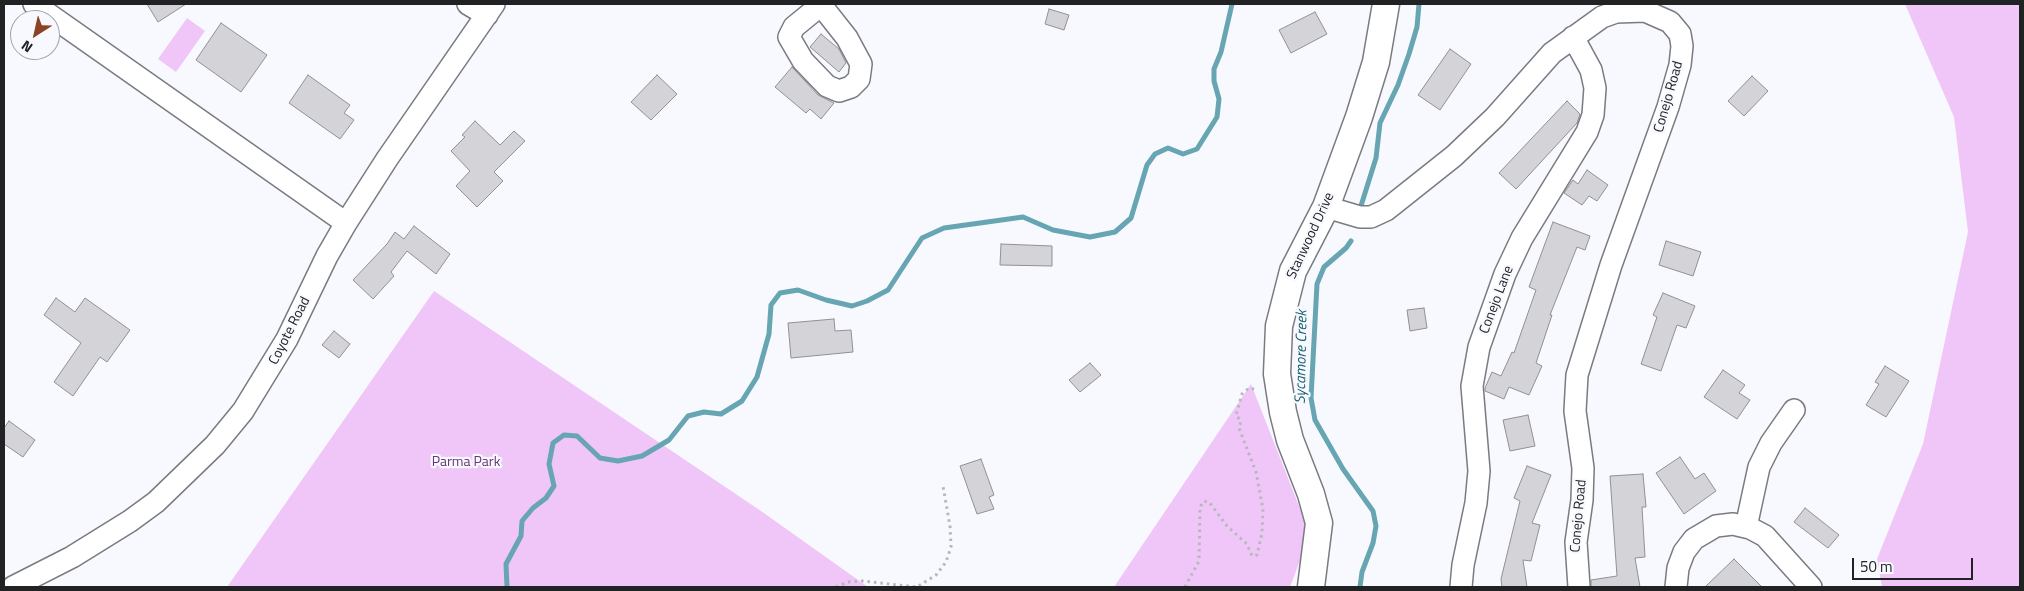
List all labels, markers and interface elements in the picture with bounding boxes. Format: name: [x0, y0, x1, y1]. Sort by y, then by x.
north arrow: [10, 10, 60, 60]
text: N: [17, 35, 37, 58]
street label: Conejo Road: [1651, 59, 1687, 135]
street label: Stanwood Drive: [1284, 190, 1338, 282]
street label: Conejo Lane: [1476, 264, 1518, 336]
street label: Coyote Road: [266, 294, 314, 368]
water label: Sycamore Creek: [1292, 310, 1312, 404]
park label: Parma Park: [432, 455, 500, 471]
street label: Conejo Road: [1567, 479, 1591, 553]
scale bar: [1854, 548, 1975, 580]
text: 50 m: [1860, 555, 1893, 578]

